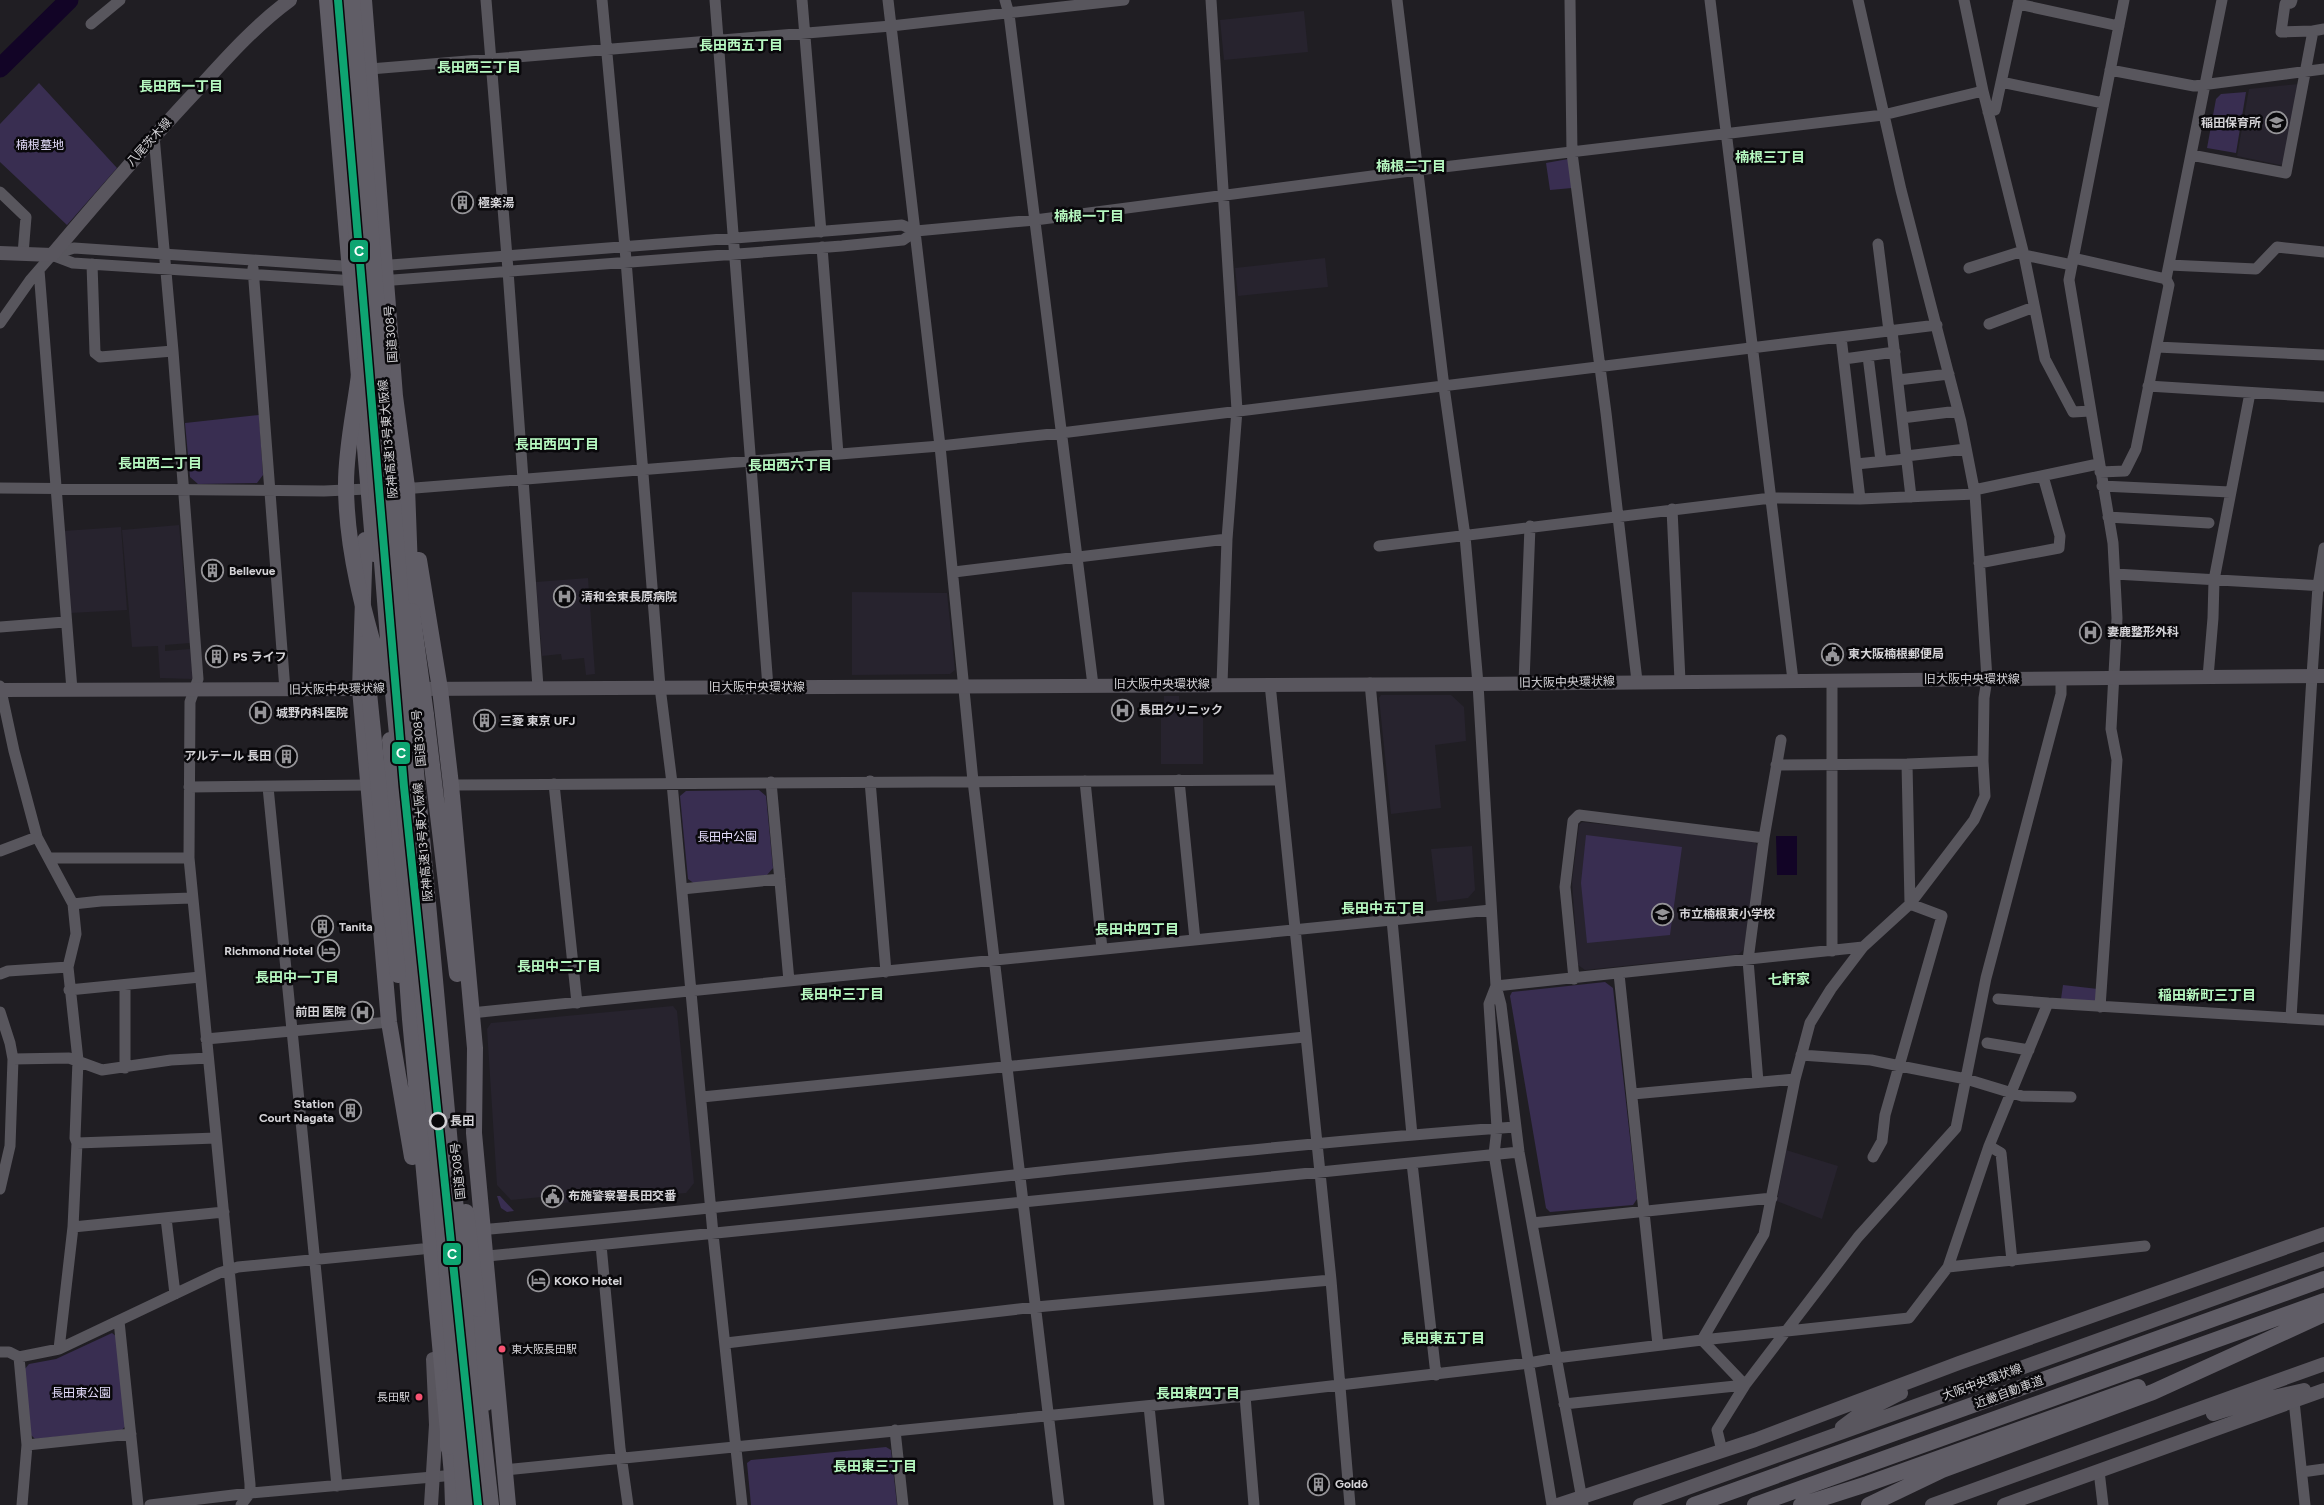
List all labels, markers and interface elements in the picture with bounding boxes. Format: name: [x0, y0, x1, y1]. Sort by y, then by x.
district label: 長田西五丁目: [699, 37, 783, 54]
district label: 長田西三丁目: [437, 59, 521, 76]
district label: 長田西一丁目: [139, 78, 223, 95]
school or university icon: 稲田保育所: [2265, 111, 2289, 135]
street label: 八尾茨木線: [124, 115, 174, 169]
place label: 稲田保育所: [2201, 116, 2261, 130]
park label: 楠根墓地: [16, 138, 64, 152]
district label: 楠根三丁目: [1735, 149, 1805, 166]
district label: 楠根二丁目: [1376, 158, 1446, 175]
building icon: 極楽湯: [450, 191, 474, 215]
place label: 極楽湯: [478, 196, 514, 210]
district label: 楠根一丁目: [1054, 208, 1124, 225]
line badge: C: [349, 239, 369, 263]
text: C: [354, 243, 364, 260]
street label: 国道308号: [382, 305, 400, 363]
street label: 阪神高速13号東大阪線: [376, 379, 400, 499]
district label: 長田西四丁目: [515, 436, 599, 453]
district label: 長田西二丁目: [118, 455, 202, 472]
district label: 長田西六丁目: [748, 457, 832, 474]
building icon: Bellevue: [201, 559, 225, 583]
place label: Bellevue: [229, 564, 276, 578]
hospital icon: 清和会東長原病院: [553, 585, 577, 609]
place label: 清和会東長原病院: [581, 590, 677, 604]
hospital icon: 妻鹿整形外科: [2079, 620, 2103, 644]
place label: 妻鹿整形外科: [2107, 625, 2179, 639]
public building icon: 東大阪楠根郵便局: [1820, 642, 1844, 666]
building icon: PS ライフ: [205, 645, 229, 669]
place label: 東大阪楠根郵便局: [1848, 647, 1944, 661]
place label: PS ライフ: [233, 650, 286, 664]
street label: 旧大阪中央環状線: [1924, 672, 2020, 686]
street label: 旧大阪中央環状線: [1519, 674, 1615, 690]
street label: 旧大阪中央環状線: [1114, 677, 1210, 691]
street label: 旧大阪中央環状線: [709, 680, 805, 694]
street label: 旧大阪中央環状線: [289, 681, 385, 697]
hospital icon: 長田クリニック: [1111, 698, 1135, 722]
hospital icon: 城野内科医院: [248, 701, 272, 725]
place label: 長田クリニック: [1139, 703, 1223, 717]
place label: 城野内科医院: [276, 706, 348, 720]
street label: 国道308号: [410, 709, 428, 767]
building icon: 三菱 東京 UFJ: [472, 709, 496, 733]
place label: 三菱 東京 UFJ: [500, 714, 575, 728]
line badge: C: [391, 741, 411, 765]
building icon: アルテール 長田: [275, 744, 299, 768]
text: C: [396, 745, 406, 762]
place label: アルテール 長田: [184, 749, 271, 763]
street label: 阪神高速13号東大阪線: [411, 782, 435, 902]
park label: 長田中公園: [697, 830, 757, 844]
district label: 長田中五丁目: [1341, 900, 1425, 917]
school or university icon: 市立楠根東小学校: [1651, 902, 1675, 926]
place label: 市立楠根東小学校: [1679, 907, 1775, 921]
building icon: Tanita: [311, 915, 335, 939]
place label: Tanita: [339, 920, 373, 934]
district label: 長田中四丁目: [1095, 921, 1179, 938]
hotel icon: Richmond Hotel: [317, 939, 341, 963]
place label: Richmond Hotel: [224, 944, 313, 958]
district label: 長田中二丁目: [517, 958, 601, 975]
district label: 長田中一丁目: [255, 969, 339, 986]
district label: 七軒家: [1768, 971, 1810, 988]
district label: 長田中三丁目: [800, 986, 884, 1003]
district label: 稲田新町三丁目: [2158, 987, 2256, 1004]
hospital icon: 前田 医院: [350, 1000, 374, 1024]
place label: 前田 医院: [295, 1005, 346, 1019]
place label: Station Court Nagata: [259, 1097, 334, 1125]
building icon: Station Court Nagata: [338, 1099, 362, 1123]
marker: 長田: [429, 1112, 447, 1130]
place label: 長田: [450, 1114, 474, 1128]
street label: 国道308号: [448, 1142, 468, 1200]
public building icon: 布施警察署長田交番: [540, 1184, 564, 1208]
place label: 布施警察署長田交番: [568, 1189, 677, 1203]
line badge: C: [442, 1242, 462, 1266]
text: C: [447, 1246, 457, 1263]
hotel icon: KOKO Hotel: [526, 1269, 550, 1293]
place label: KOKO Hotel: [554, 1274, 622, 1288]
district label: 長田東五丁目: [1401, 1330, 1485, 1347]
place label: 東大阪長田駅: [511, 1343, 577, 1356]
marker: 東大阪長田駅: [497, 1344, 507, 1354]
street label: 大阪中央環状線: [1940, 1361, 2024, 1403]
street label: 近畿自動車道: [1973, 1373, 2045, 1411]
district label: 長田東四丁目: [1156, 1385, 1240, 1402]
park label: 長田東公園: [51, 1386, 111, 1400]
place label: 長田駅: [377, 1391, 410, 1404]
marker: 長田駅: [414, 1392, 424, 1402]
district label: 長田東三丁目: [833, 1458, 917, 1475]
building icon: Goldô: [1307, 1472, 1331, 1496]
place label: Goldô: [1335, 1477, 1368, 1491]

